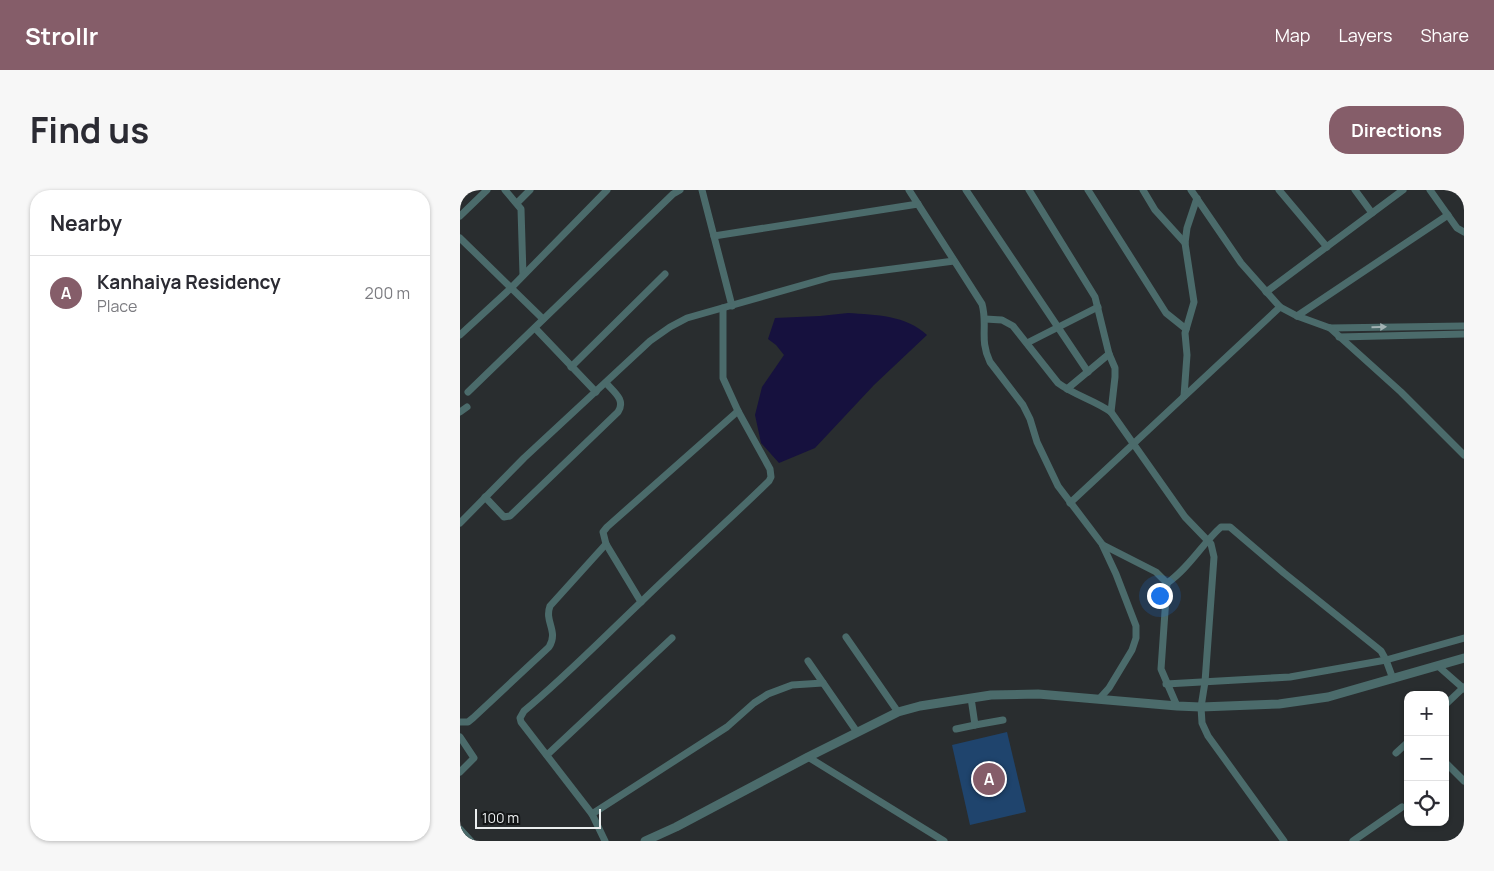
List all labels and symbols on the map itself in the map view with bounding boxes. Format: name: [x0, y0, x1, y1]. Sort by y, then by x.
one-way arrow: [1371, 323, 1387, 331]
your location: [1147, 583, 1173, 609]
pin: A: [973, 760, 1005, 798]
scale bar: [475, 806, 601, 829]

